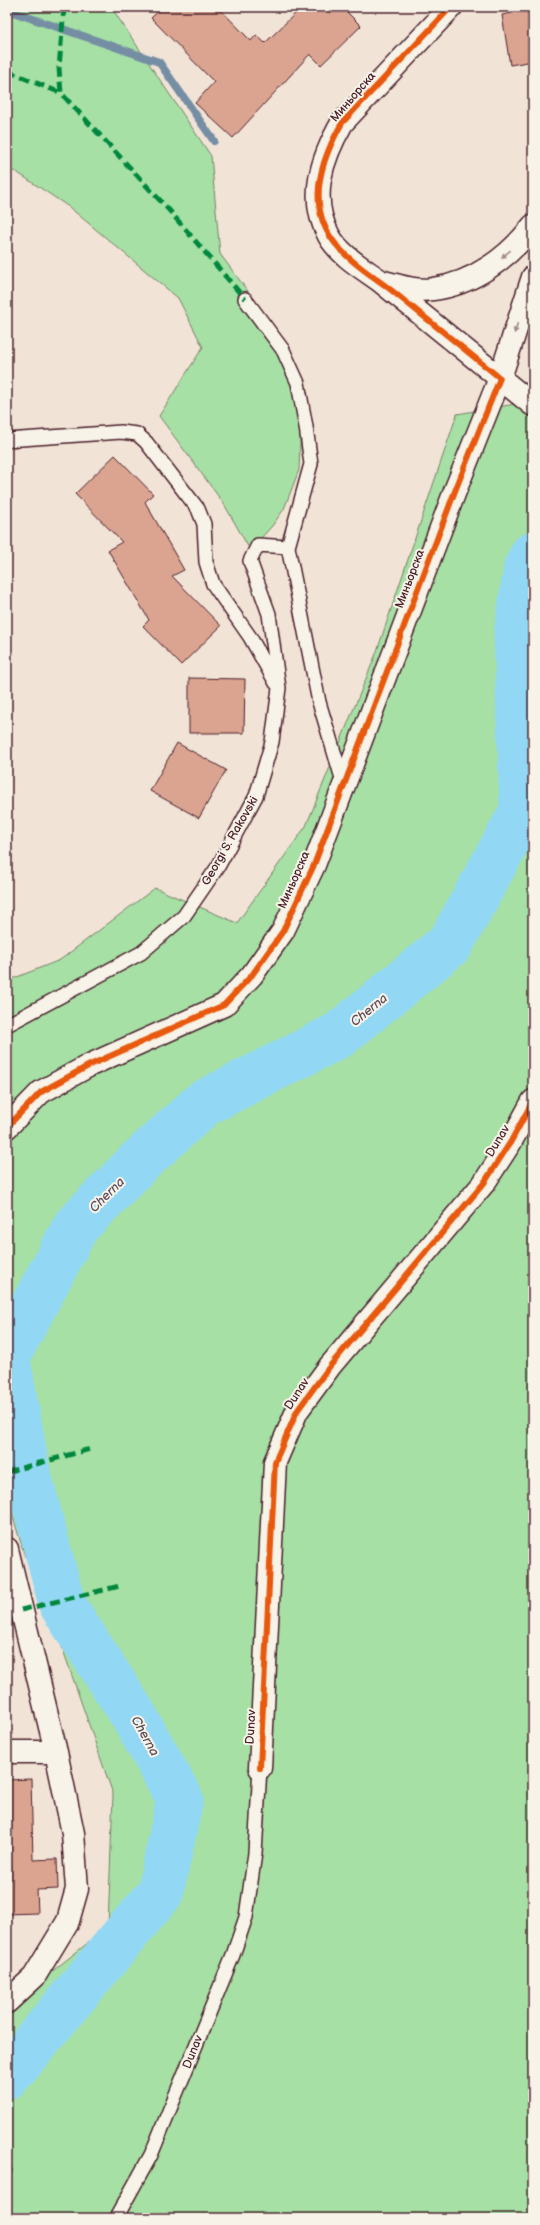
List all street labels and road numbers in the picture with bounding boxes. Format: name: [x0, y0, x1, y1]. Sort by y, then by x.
street label: Миньорска: [327, 69, 379, 125]
street label: Миньорска: [392, 548, 428, 610]
street label: Georgi S. Rakovski: [198, 794, 262, 888]
street label: Миньорска: [275, 849, 313, 911]
street label: Dunav: [483, 1122, 513, 1160]
street label: Dunav: [281, 1375, 313, 1413]
street label: Dunav: [243, 1709, 259, 1745]
street label: Dunav: [180, 2033, 207, 2071]

